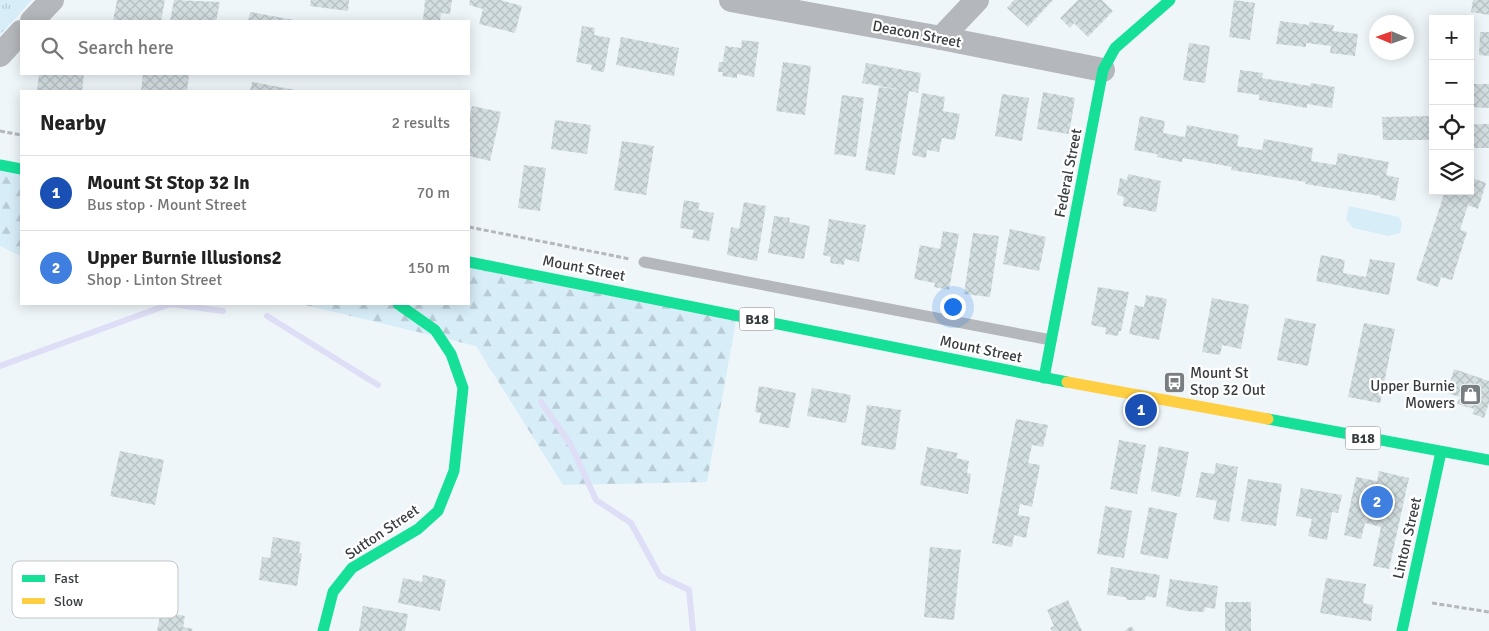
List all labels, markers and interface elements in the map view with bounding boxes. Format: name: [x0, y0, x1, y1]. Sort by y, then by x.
north arrow: [1369, 15, 1414, 60]
map controls: [1429, 15, 1474, 195]
button: +: [1429, 15, 1474, 60]
street label: Deacon Street: [871, 17, 963, 51]
search box: [20, 20, 470, 75]
icon: search: [38, 34, 66, 62]
text: Search here: [78, 36, 174, 60]
button: −: [1429, 60, 1474, 105]
button: locate: [1429, 105, 1474, 150]
text: Nearby: [40, 110, 106, 136]
text: 2 results: [391, 113, 450, 133]
street label: Federal Street: [1051, 127, 1085, 219]
button: layers: [1429, 150, 1474, 195]
text: Mount St Stop 32 In: [87, 171, 250, 195]
text: 1: [52, 183, 60, 203]
text: 70 m: [416, 183, 450, 203]
text: Bus stop · Mount Street: [87, 195, 247, 215]
text: Upper Burnie Illusions2: [87, 246, 282, 270]
street label: Mount Street: [541, 251, 627, 285]
text: 2: [52, 258, 60, 278]
text: 150 m: [408, 258, 450, 278]
text: Shop · Linton Street: [87, 270, 222, 290]
your location: [940, 294, 966, 320]
road number: B18: [740, 308, 774, 330]
street label: Mount Street: [938, 331, 1024, 367]
place label: Mount St Stop 32 Out: [1190, 364, 1265, 399]
bus stop icon: Mount St Stop 32 Out: [1162, 370, 1186, 394]
place label: Upper Burnie Mowers: [1370, 377, 1455, 412]
shop icon: Upper Burnie Mowers: [1459, 383, 1483, 407]
pin: 1: [1125, 391, 1157, 429]
road number: B18: [1346, 426, 1380, 449]
pin: 2: [1361, 483, 1393, 521]
street label: Linton Street: [1389, 495, 1425, 581]
street label: Sutton Street: [342, 501, 422, 563]
legend: [12, 561, 178, 618]
text: Fast: [54, 570, 79, 587]
text: Slow: [54, 593, 83, 610]

